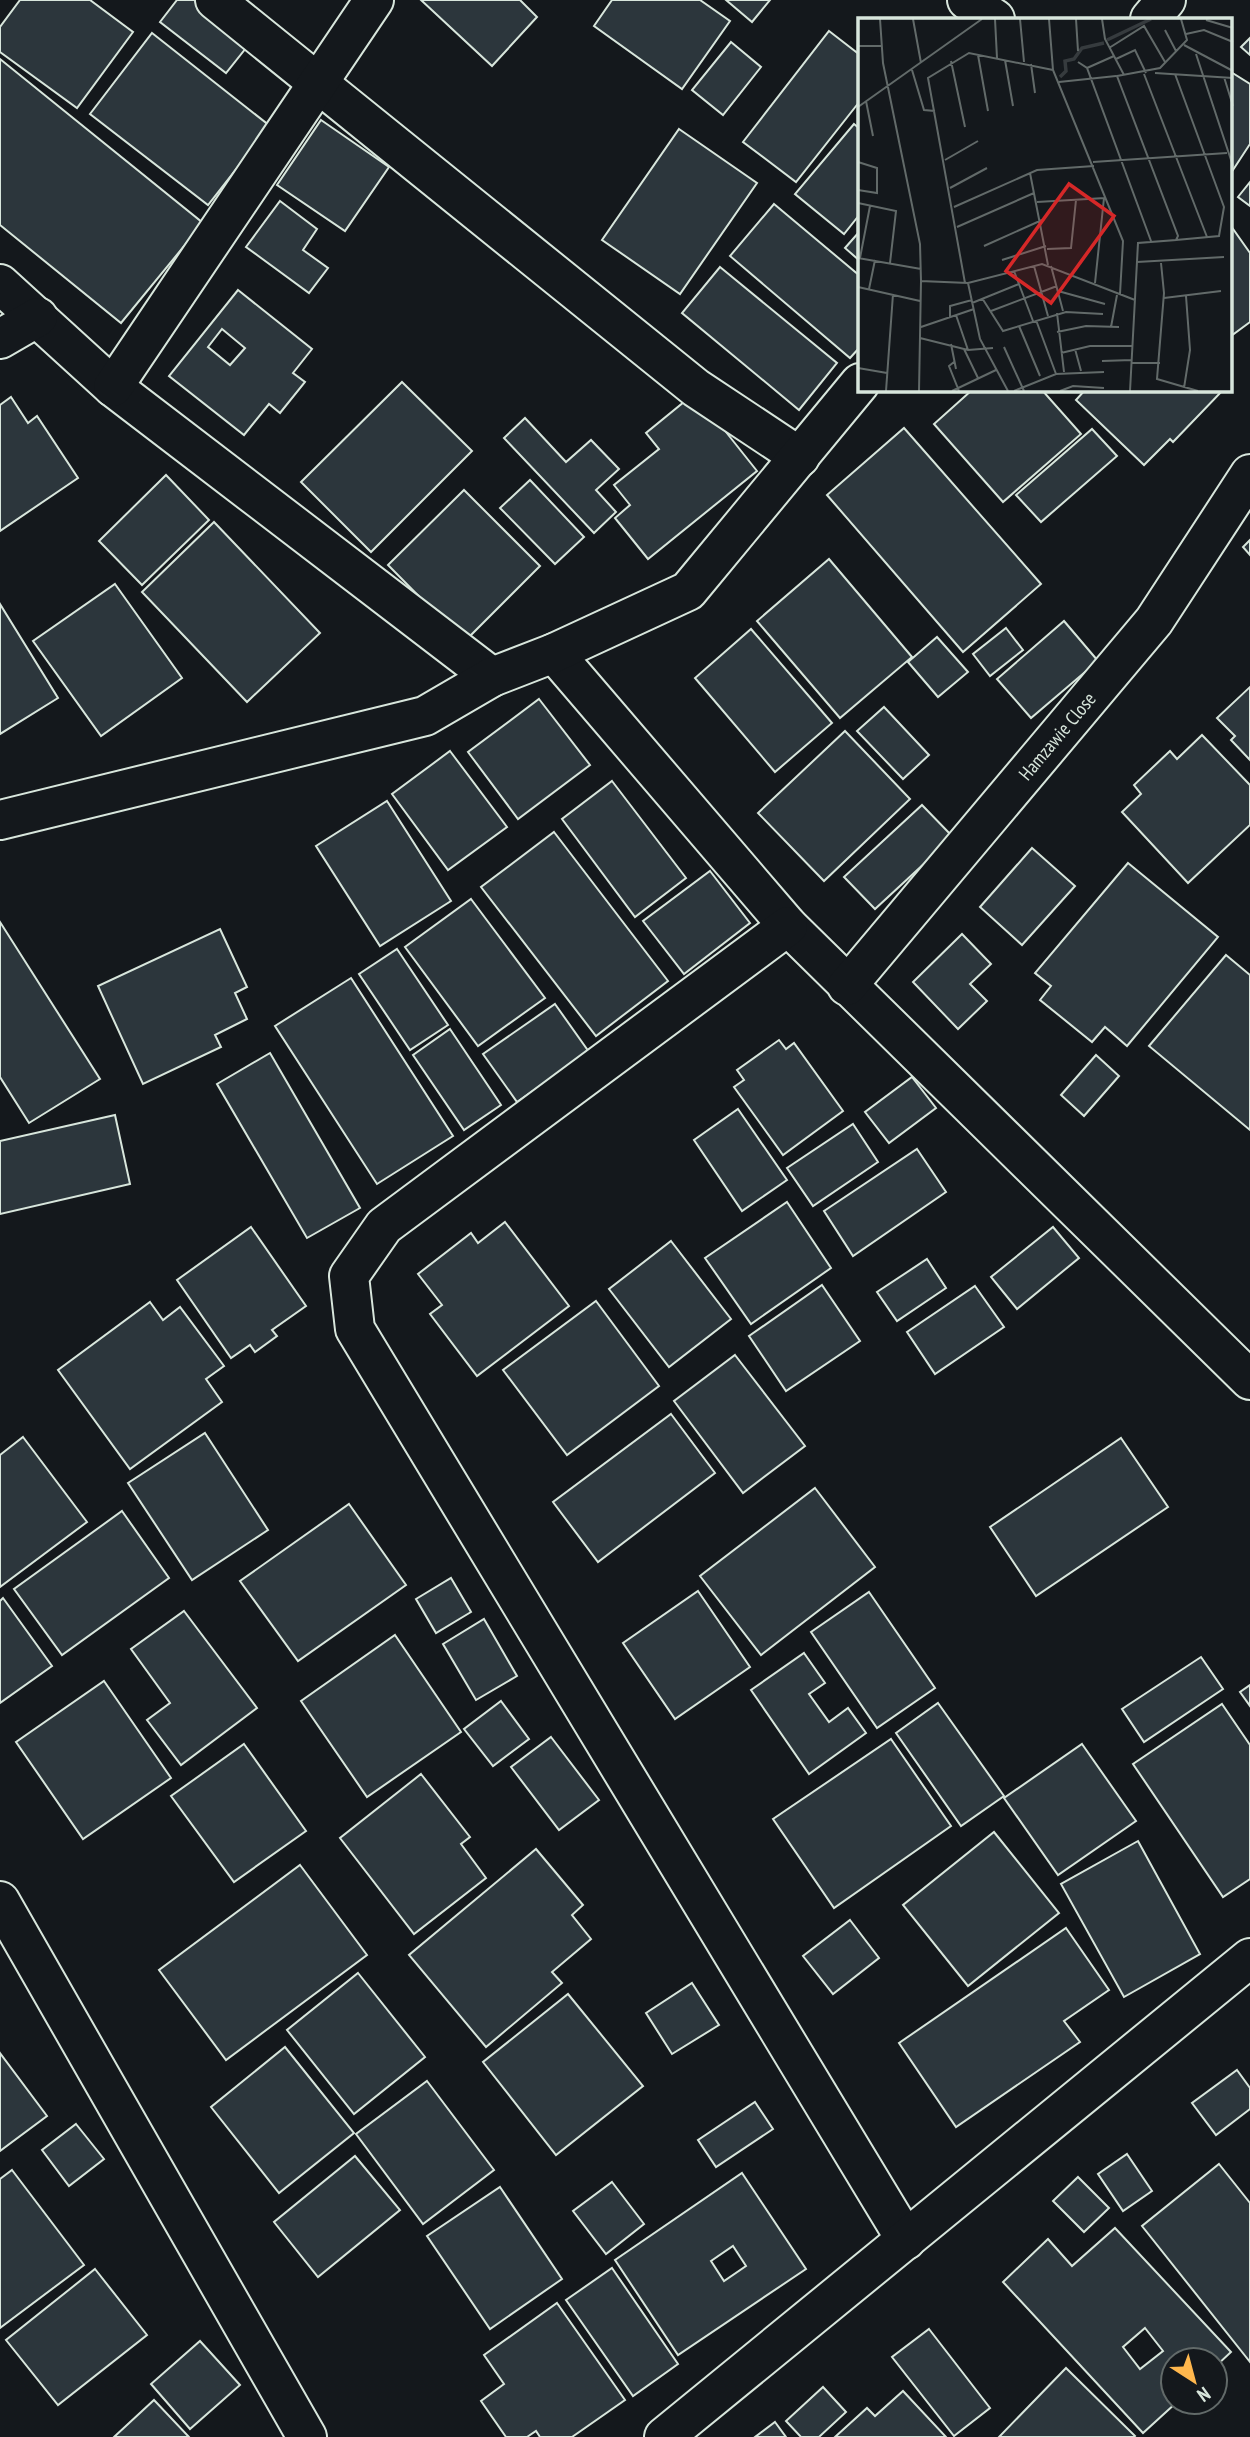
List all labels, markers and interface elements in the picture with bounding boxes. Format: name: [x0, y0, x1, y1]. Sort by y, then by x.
inset map: [858, 18, 1232, 392]
street label: Hamzawie Close: [1013, 687, 1101, 785]
north arrow: [1159, 2346, 1229, 2416]
text: N: [1193, 2382, 1215, 2407]

